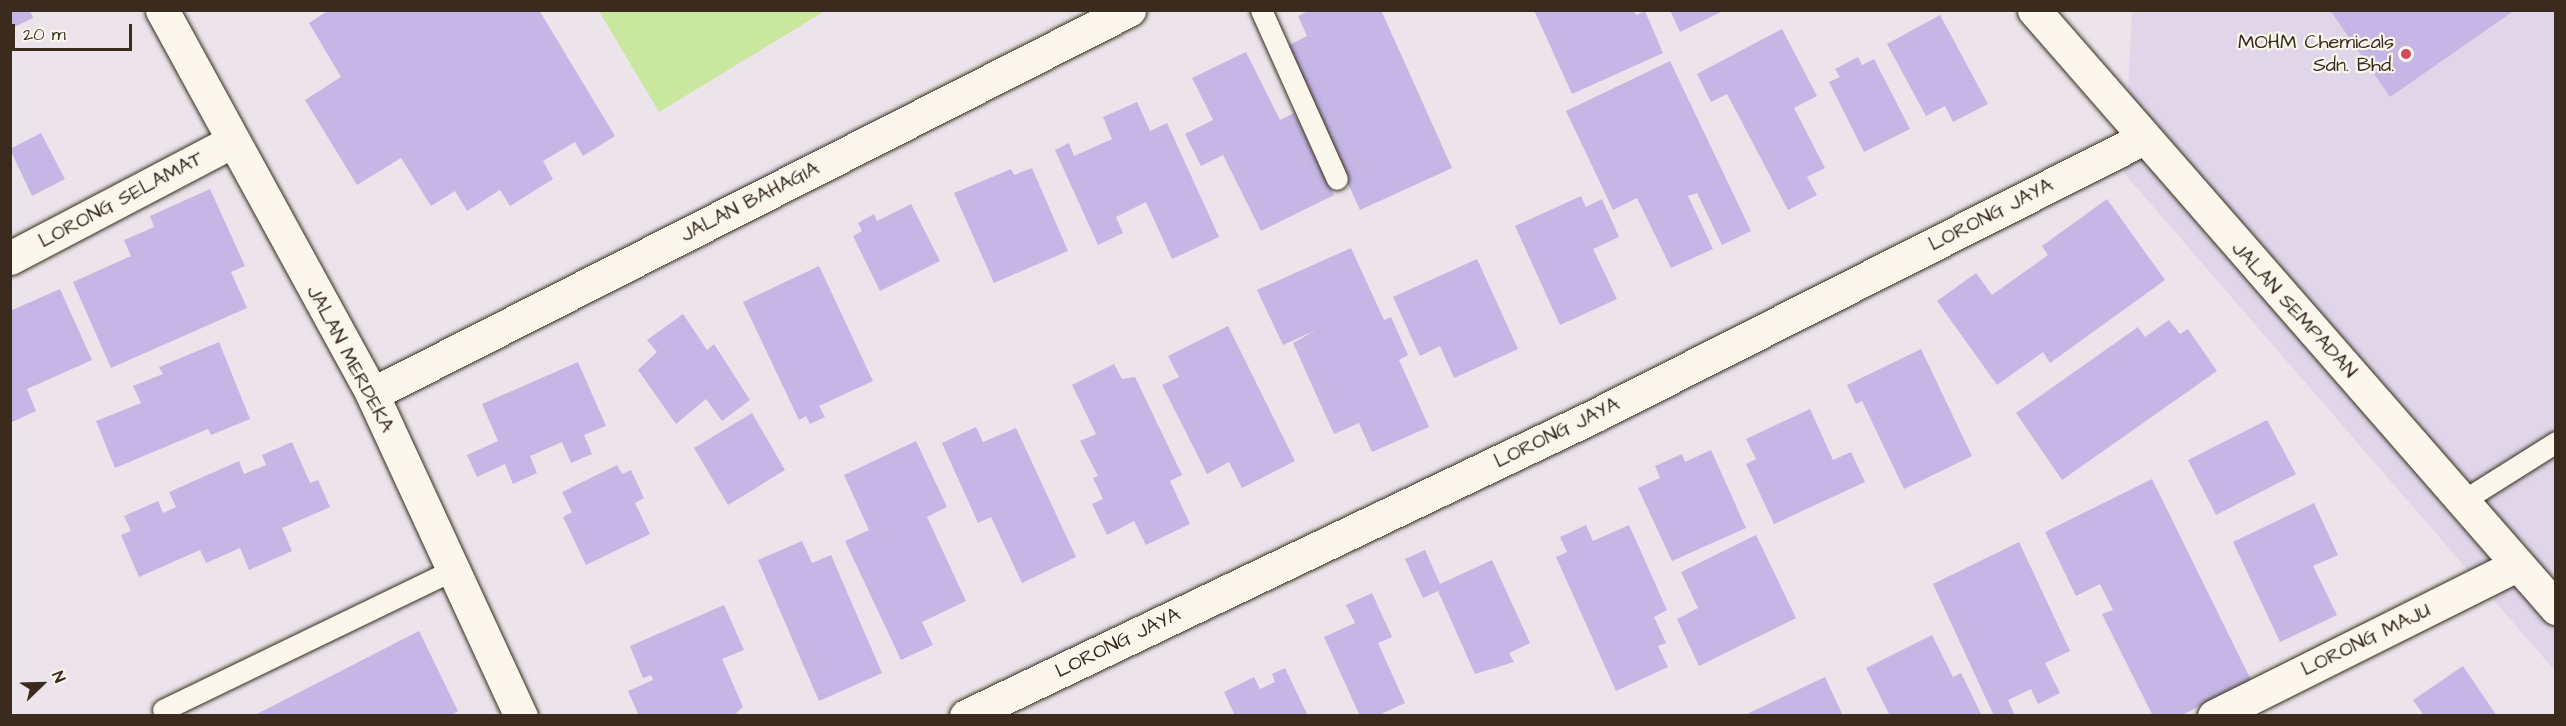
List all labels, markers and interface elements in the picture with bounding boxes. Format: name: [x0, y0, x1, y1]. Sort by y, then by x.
scale bar: [15, 12, 135, 50]
text: 20 m: [23, 22, 66, 47]
place label: MOHM Chemicals Sdn. Bhd.: [2238, 30, 2394, 77]
marker: MOHM Chemicals Sdn. Bhd.: [2399, 47, 2413, 61]
street label: LORONG SELAMAT: [35, 147, 207, 253]
street label: JALAN BAHAGIA: [677, 157, 823, 247]
street label: LORONG JAYA: [1925, 173, 2057, 257]
street label: JALAN SEMPADAN: [2226, 237, 2362, 383]
street label: JALAN MERDEKA: [301, 281, 399, 437]
street label: LORONG JAYA: [1491, 392, 1623, 474]
street label: LORONG MAJU: [2298, 598, 2434, 682]
street label: LORONG JAYA: [1052, 602, 1184, 684]
north arrow: [12, 654, 72, 714]
text: N: [46, 668, 71, 686]

